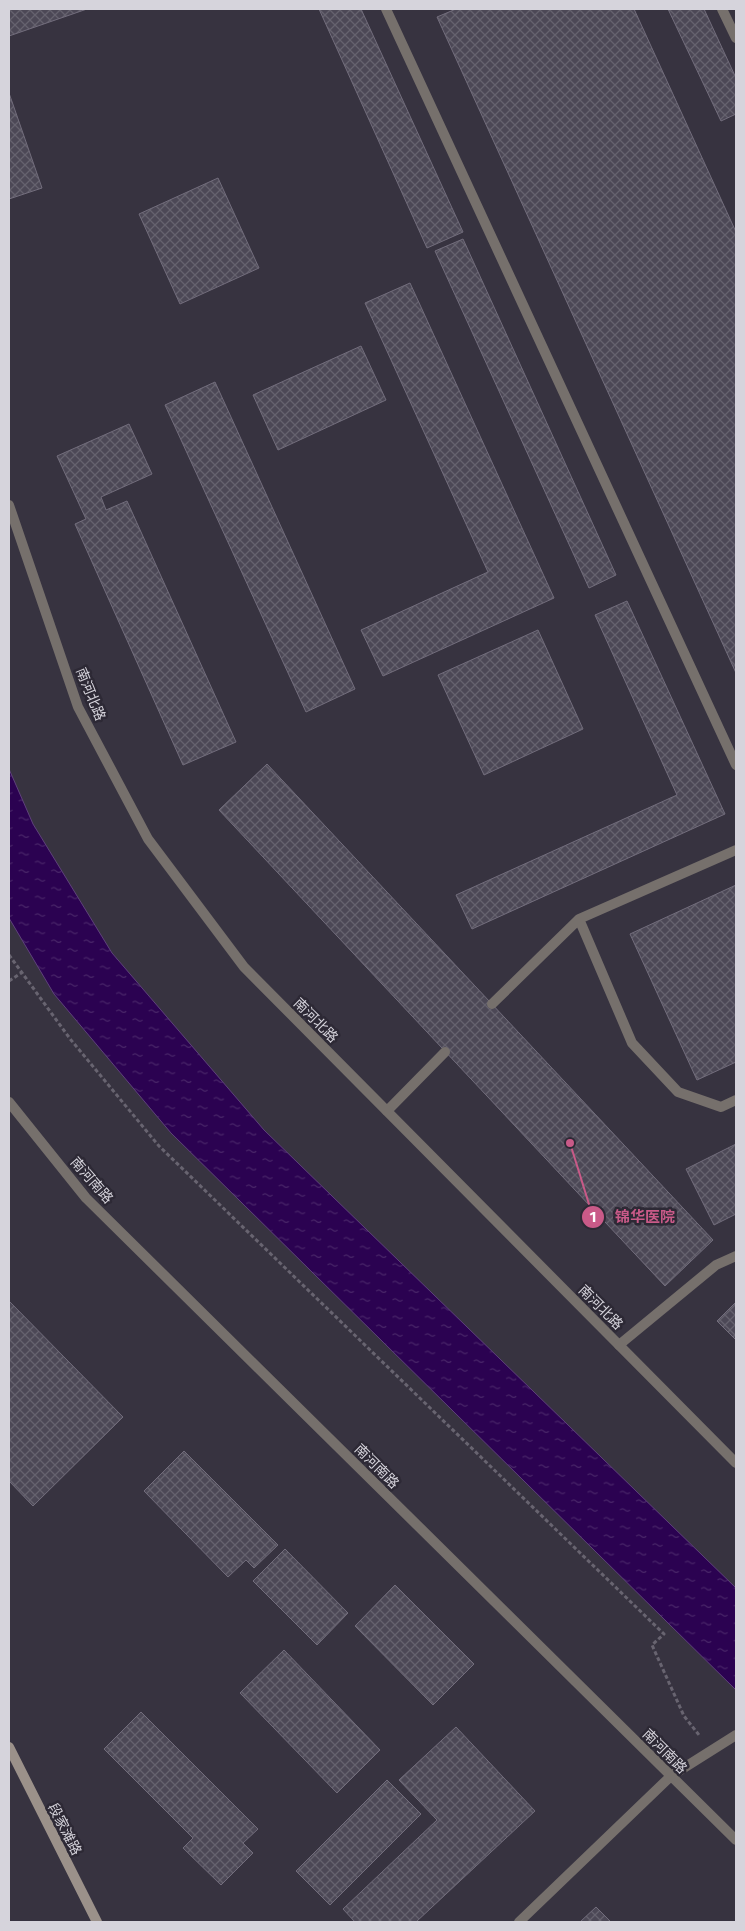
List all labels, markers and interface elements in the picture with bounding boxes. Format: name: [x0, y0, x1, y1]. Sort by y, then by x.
street label: 南河北路: [72, 665, 109, 723]
street label: 南河北路: [290, 995, 341, 1046]
street label: 南河南路: [67, 1154, 116, 1207]
callout: 锦华医院: [580, 1202, 685, 1232]
text: 1: [590, 1208, 596, 1226]
text: 锦华医院: [615, 1208, 675, 1226]
street label: 南河北路: [575, 1282, 626, 1333]
street label: 南河南路: [351, 1441, 402, 1492]
street label: 南河南路: [639, 1726, 690, 1777]
street label: 段家滩路: [44, 1800, 85, 1858]

